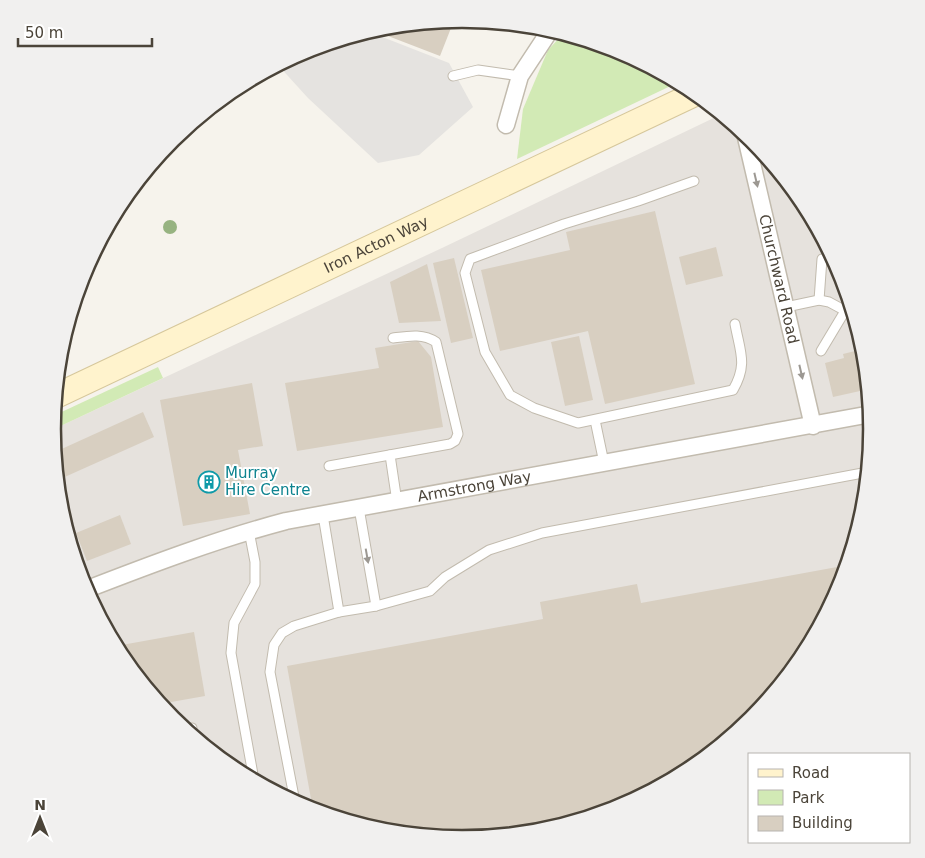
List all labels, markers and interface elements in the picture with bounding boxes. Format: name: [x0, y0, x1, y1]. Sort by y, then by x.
scale bar: [18, 15, 151, 47]
text: 50 m: [25, 24, 63, 42]
one-way arrow: [752, 172, 760, 188]
street label: Iron Acton Way: [321, 212, 431, 277]
street label: Churchward Road: [755, 213, 803, 346]
one-way arrow: [797, 365, 805, 380]
place label: Murray Hire Centre: [225, 464, 310, 499]
street label: Armstrong Way: [416, 467, 533, 506]
building icon: Murray Hire Centre: [197, 470, 221, 494]
one-way arrow: [364, 549, 372, 565]
legend: [748, 753, 910, 843]
text: Road: [792, 764, 830, 782]
text: Park: [792, 789, 825, 807]
north arrow: [15, 793, 65, 843]
text: N: [34, 797, 46, 813]
text: Building: [792, 814, 853, 832]

